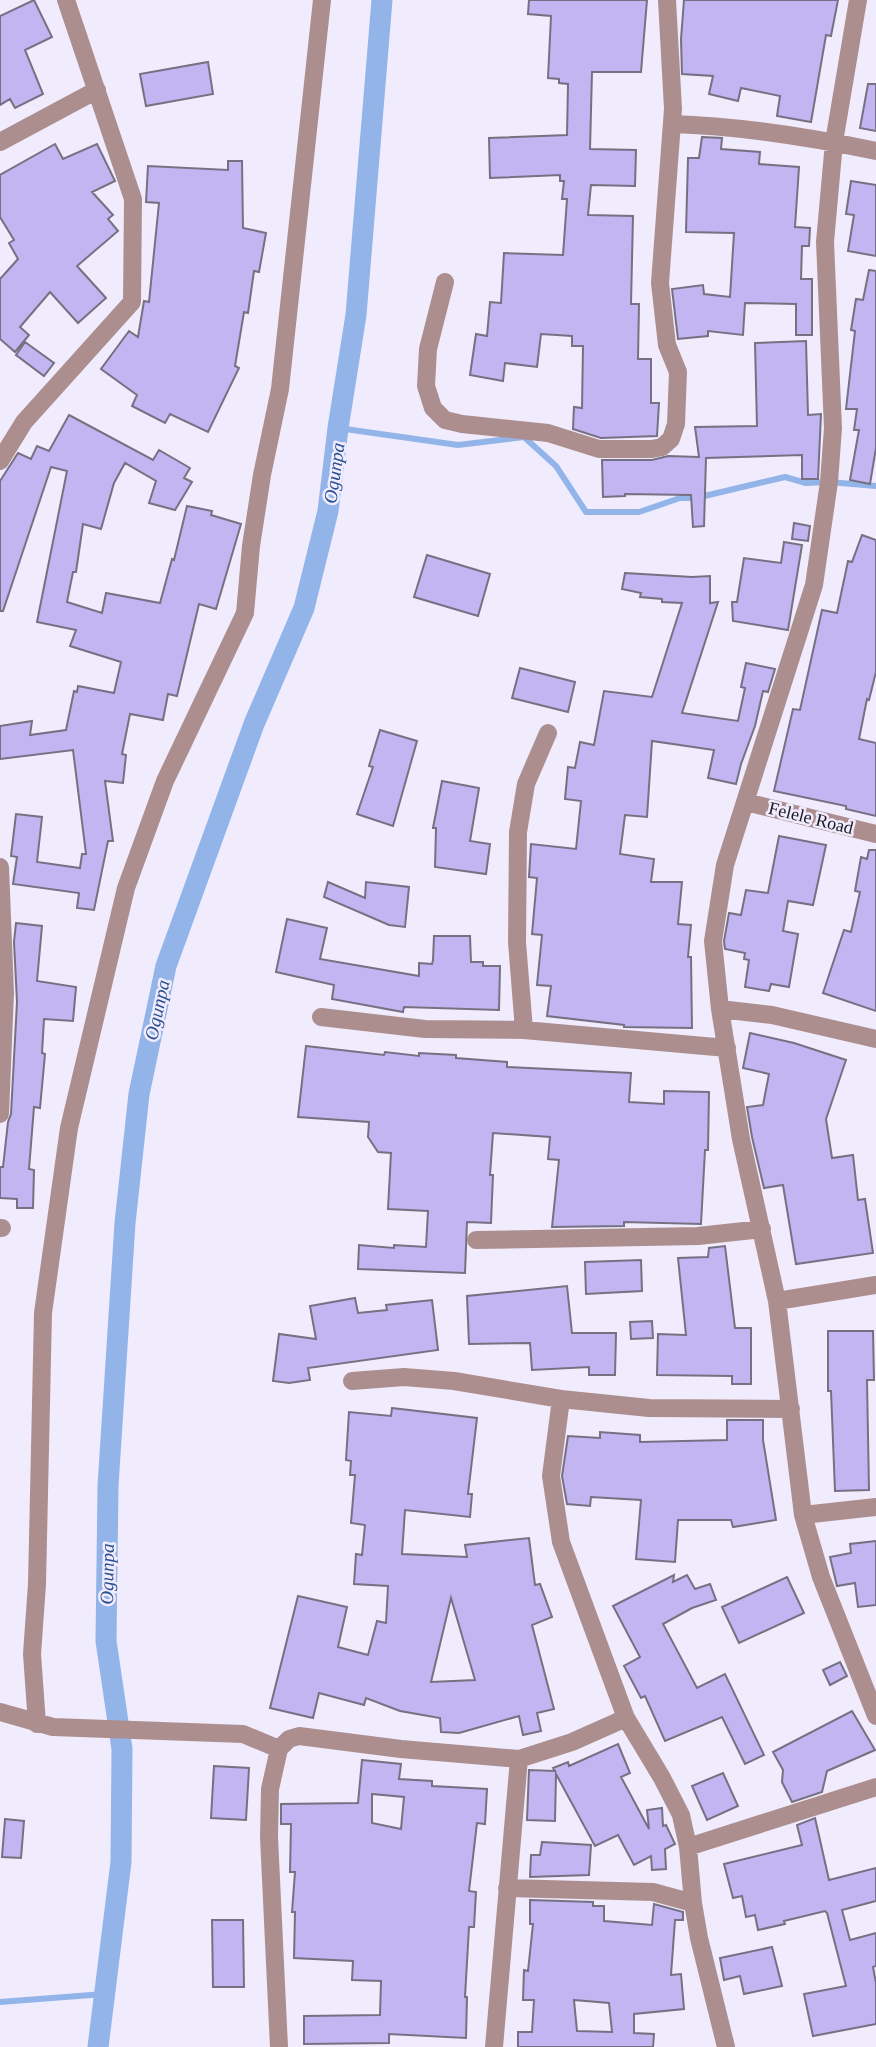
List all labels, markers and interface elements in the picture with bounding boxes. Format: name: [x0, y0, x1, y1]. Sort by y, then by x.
water label: Ogunpa: [319, 441, 349, 505]
street label: Felele Road: [767, 798, 855, 838]
water label: Ogunpa: [140, 978, 174, 1042]
water label: Ogunpa: [96, 1543, 118, 1605]

